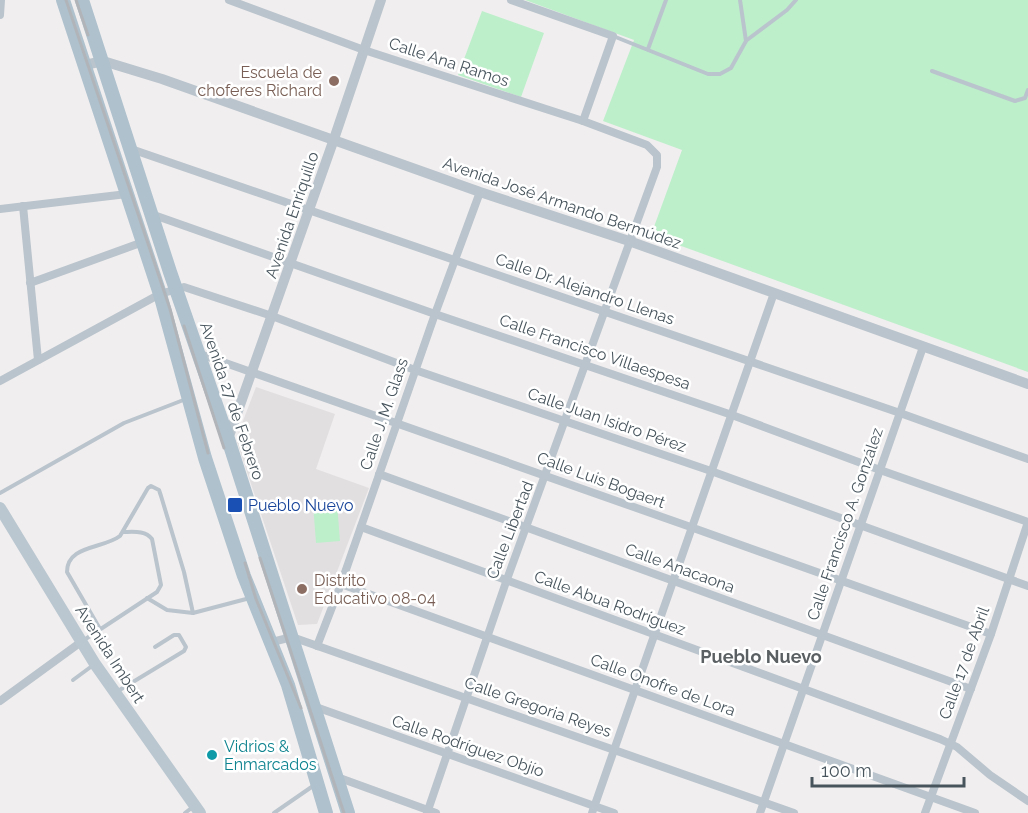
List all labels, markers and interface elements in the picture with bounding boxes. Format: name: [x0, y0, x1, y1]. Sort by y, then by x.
street label: Calle Ana Ramos: [386, 34, 512, 90]
place label: Escuela de choferes Richard: [198, 63, 322, 100]
marker: Escuela de choferes Richard: [327, 74, 341, 88]
street label: Avenida Enriquillo: [261, 149, 323, 281]
street label: Avenida José Armando Bermúdez: [440, 153, 684, 253]
street label: Calle Dr. Alejandro Llenas: [493, 249, 677, 329]
street label: Calle Francisco Villaespesa: [497, 310, 693, 394]
street label: Avenida 27 de Febrero: [196, 320, 268, 482]
street label: Calle J. M. Glass: [356, 355, 412, 473]
street label: Calle Juan Isidro Pérez: [525, 384, 689, 456]
street label: Calle Francisco A. González: [803, 425, 887, 623]
street label: Calle Luis Bogaert: [534, 448, 668, 512]
street label: Calle Libertad: [483, 478, 537, 582]
marker: Pueblo Nuevo: [226, 496, 244, 514]
place label: Pueblo Nuevo: [248, 496, 353, 515]
street label: Calle Anacaona: [623, 539, 737, 597]
street label: Calle Abua Rodríguez: [532, 567, 688, 639]
place label: Distrito Educativo 08-04: [314, 571, 436, 608]
marker: Distrito Educativo 08-04: [295, 582, 309, 596]
street label: Avenida Imbert: [71, 602, 149, 707]
street label: Calle 17 de Abril: [935, 604, 993, 722]
district label: Pueblo Nuevo: [700, 646, 822, 667]
street label: Calle Onofre de Lora: [588, 650, 738, 720]
street label: Calle Gregoria Reyes: [462, 673, 614, 741]
street label: Calle Rodríguez Objío: [389, 711, 547, 781]
place label: Vidrios & Enmarcados: [224, 737, 317, 774]
marker: Vidrios & Enmarcados: [205, 748, 219, 762]
scale bar: [812, 750, 964, 788]
text: 100 m: [821, 760, 872, 781]

